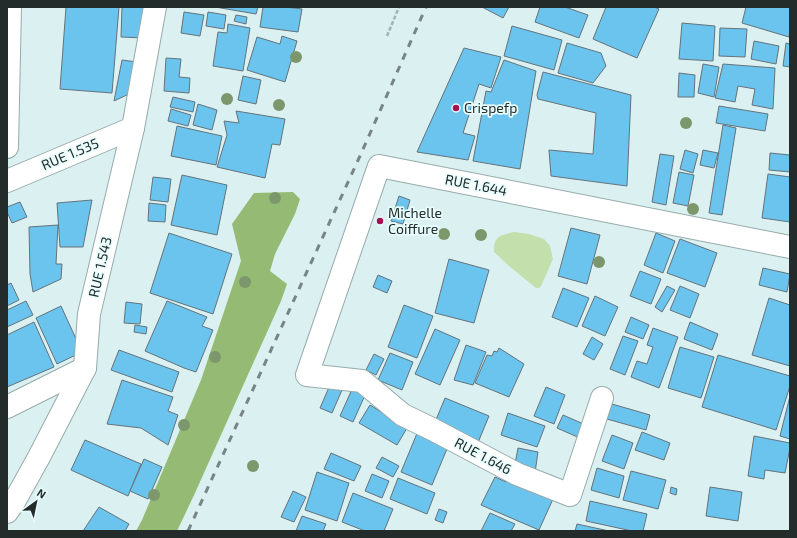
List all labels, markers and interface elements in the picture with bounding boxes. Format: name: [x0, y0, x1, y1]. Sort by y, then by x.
place label: Crispefp: [464, 99, 517, 116]
marker: Crispefp: [451, 103, 461, 113]
street label: RUE 1.535: [39, 134, 101, 173]
street label: RUE 1.644: [444, 170, 509, 199]
place label: Michelle Coiffure: [388, 204, 442, 237]
marker: Michelle Coiffure: [375, 216, 385, 226]
street label: RUE 1.543: [84, 235, 115, 299]
street label: RUE 1.646: [452, 433, 515, 478]
north arrow: [16, 482, 56, 522]
text: N: [35, 486, 49, 501]

